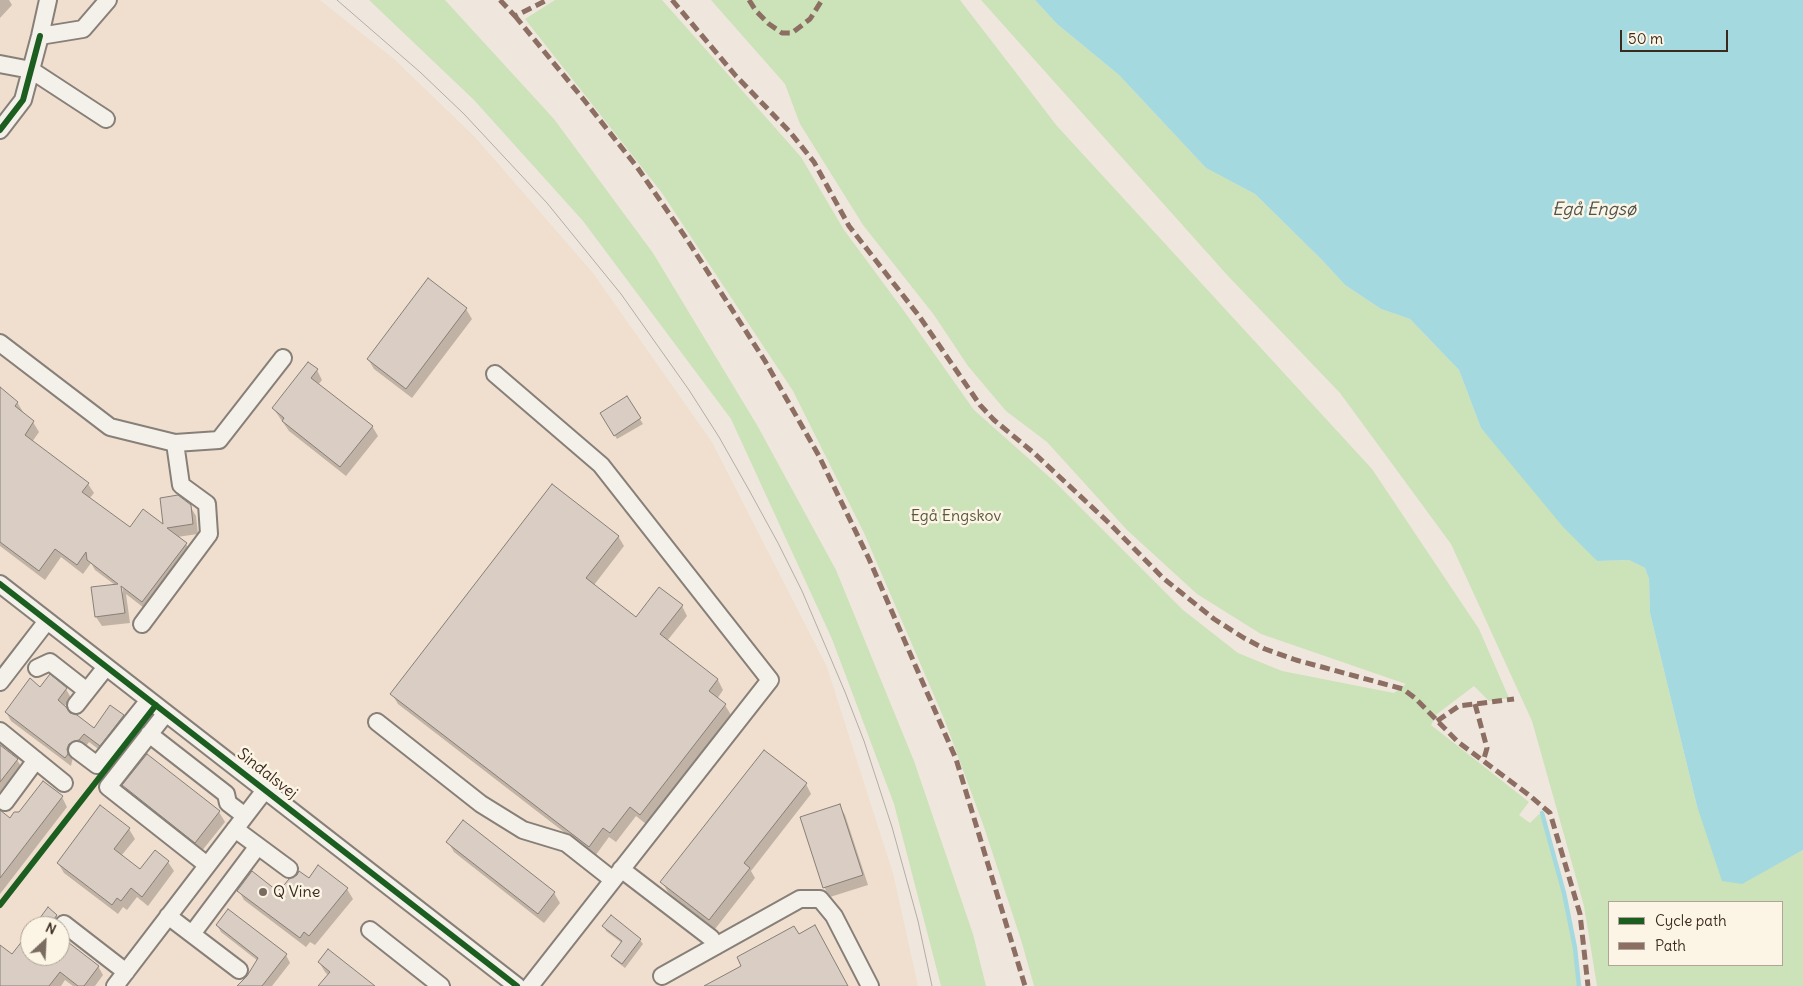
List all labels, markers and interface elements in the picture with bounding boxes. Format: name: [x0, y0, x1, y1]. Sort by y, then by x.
scale bar: [1623, 20, 1730, 52]
text: 50 m: [1628, 29, 1663, 48]
water label: Egå Engsø: [1552, 199, 1636, 221]
park label: Egå Engskov: [911, 506, 1001, 526]
street label: Sindalsvej: [233, 745, 301, 803]
place label: Q Vine: [273, 882, 320, 902]
marker: Q Vine: [257, 886, 269, 898]
legend: [1608, 901, 1783, 966]
text: Cycle path: [1655, 911, 1727, 930]
north arrow: [20, 916, 70, 966]
text: N: [43, 918, 59, 939]
text: Path: [1655, 936, 1686, 955]

